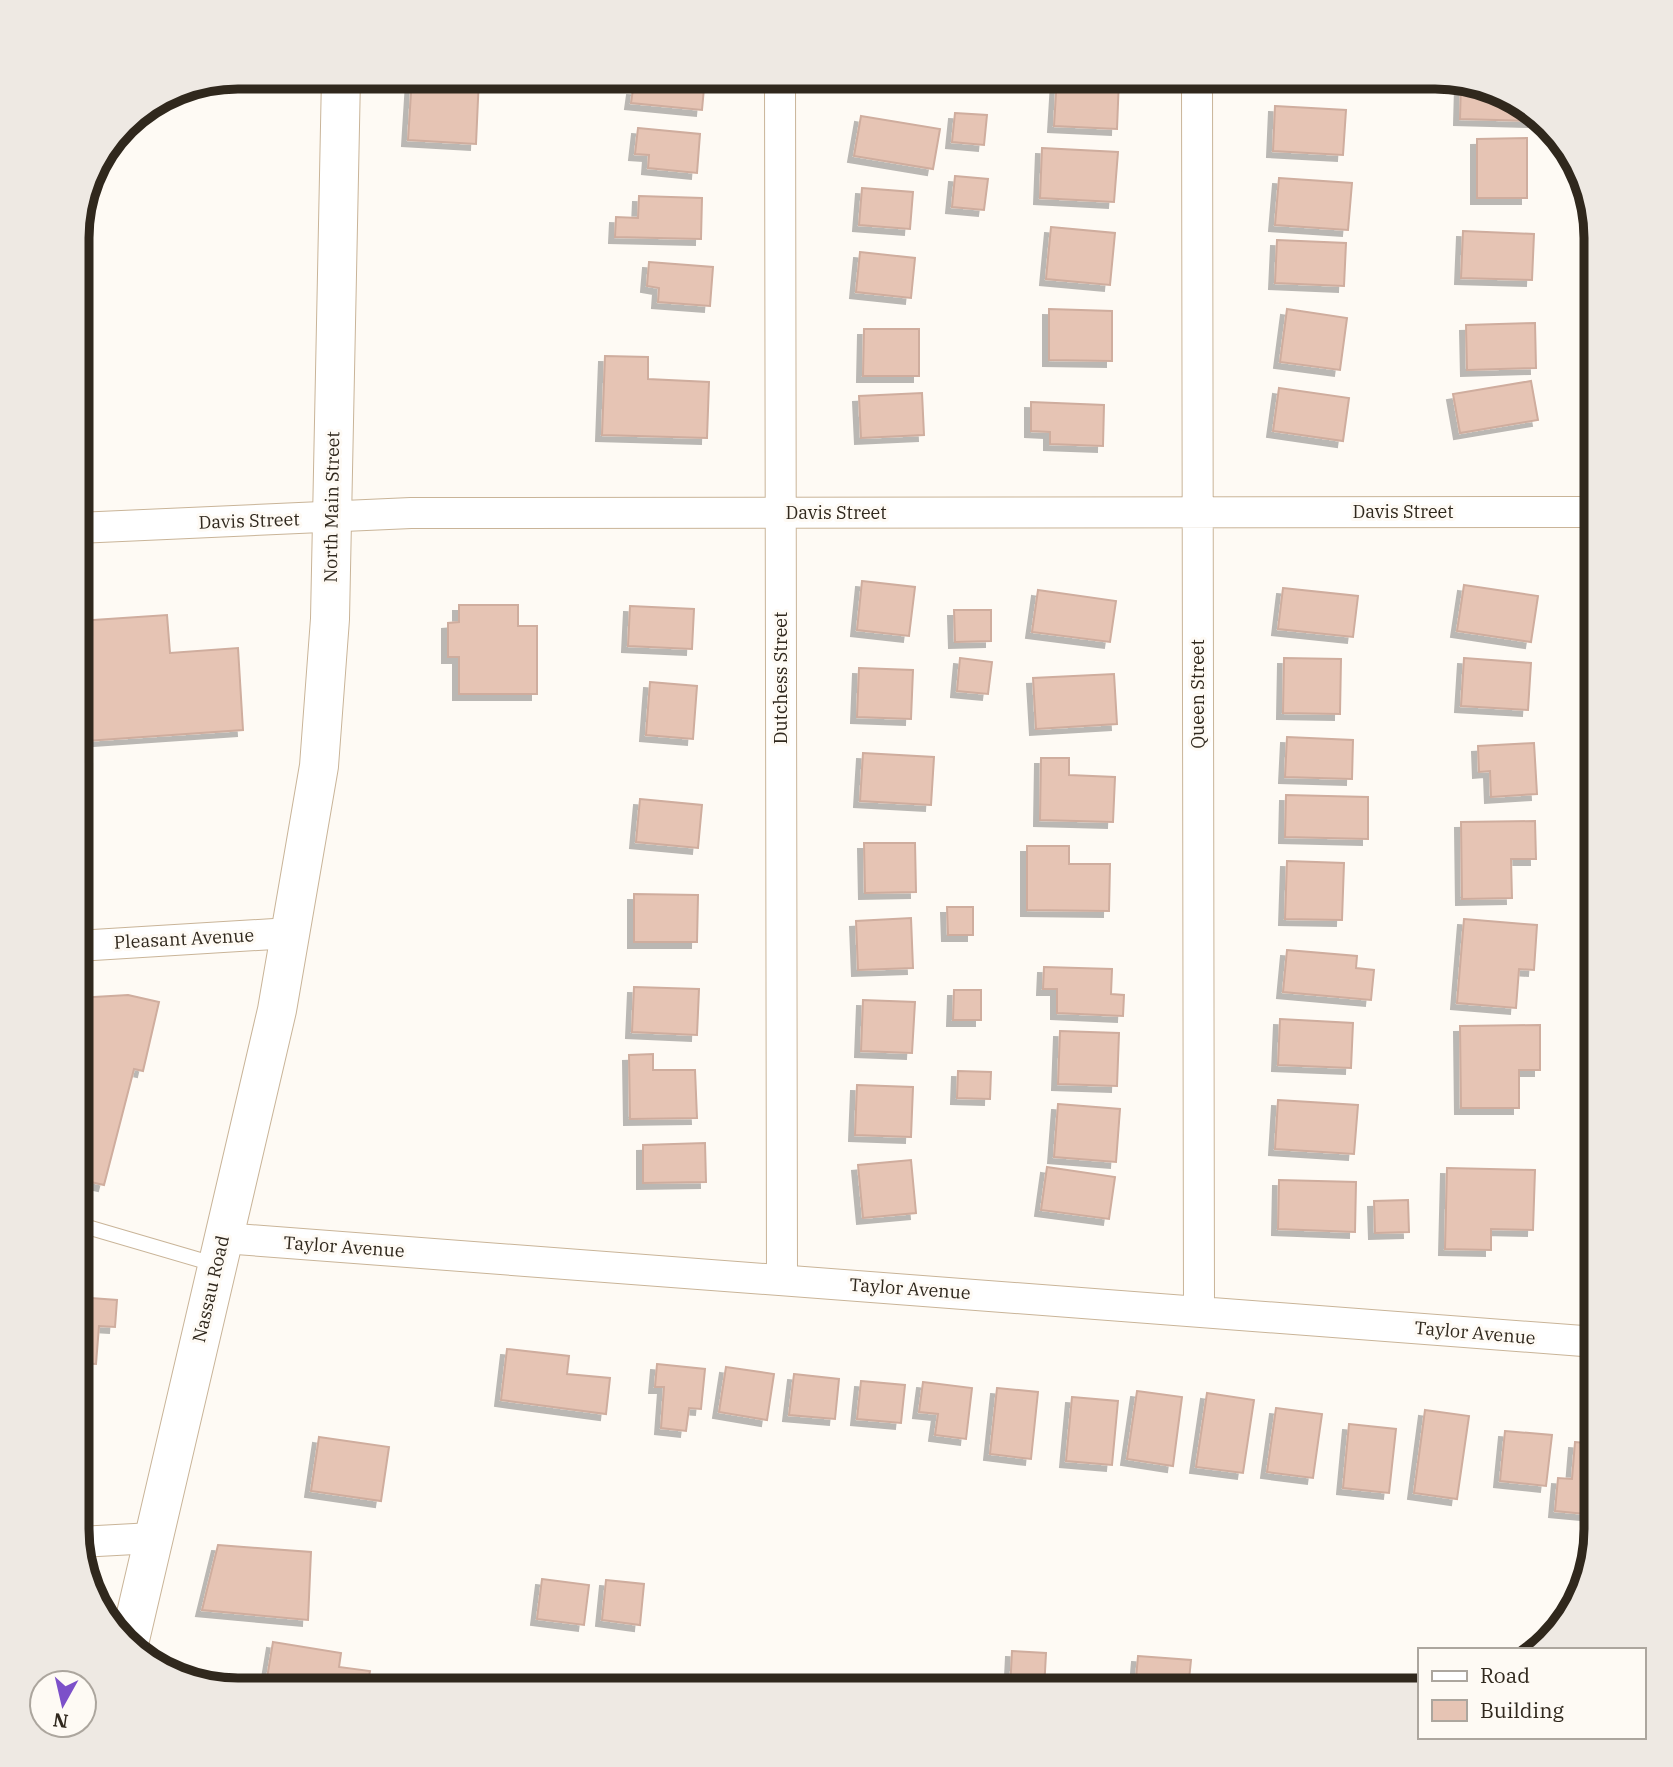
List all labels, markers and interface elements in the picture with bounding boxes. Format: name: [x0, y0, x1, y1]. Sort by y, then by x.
street label: North Main Street: [319, 431, 344, 583]
street label: Davis Street: [1352, 500, 1454, 523]
street label: Davis Street: [785, 501, 887, 524]
street label: Davis Street: [198, 507, 300, 534]
street label: Dutchess Street: [769, 612, 792, 744]
street label: Queen Street: [1186, 639, 1209, 749]
street label: Pleasant Avenue: [113, 923, 255, 954]
street label: Taylor Avenue: [283, 1231, 405, 1262]
street label: Nassau Road: [187, 1233, 234, 1345]
street label: Taylor Avenue: [849, 1273, 971, 1304]
street label: Taylor Avenue: [1414, 1316, 1536, 1349]
legend: [1418, 1648, 1645, 1739]
text: Road: [1480, 1661, 1530, 1689]
north arrow: [28, 1669, 98, 1739]
text: Building: [1480, 1696, 1565, 1724]
text: N: [52, 1708, 70, 1734]

